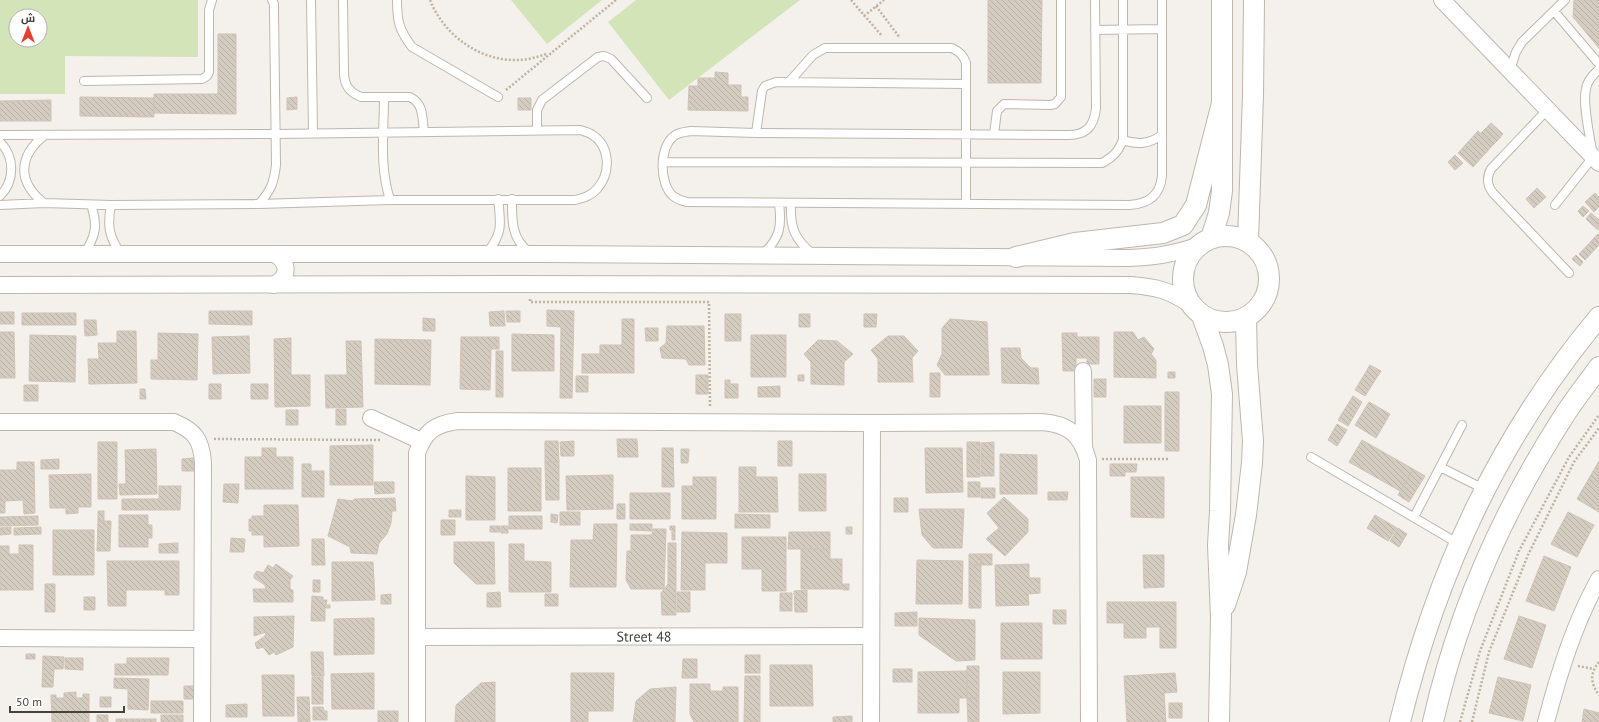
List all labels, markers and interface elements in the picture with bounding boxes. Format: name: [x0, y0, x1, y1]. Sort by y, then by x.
north arrow: [8, 8, 48, 48]
text: ش: [21, 11, 35, 25]
street label: Street 48: [617, 627, 671, 646]
scale bar: [10, 688, 124, 714]
text: 50 m: [16, 694, 42, 709]

